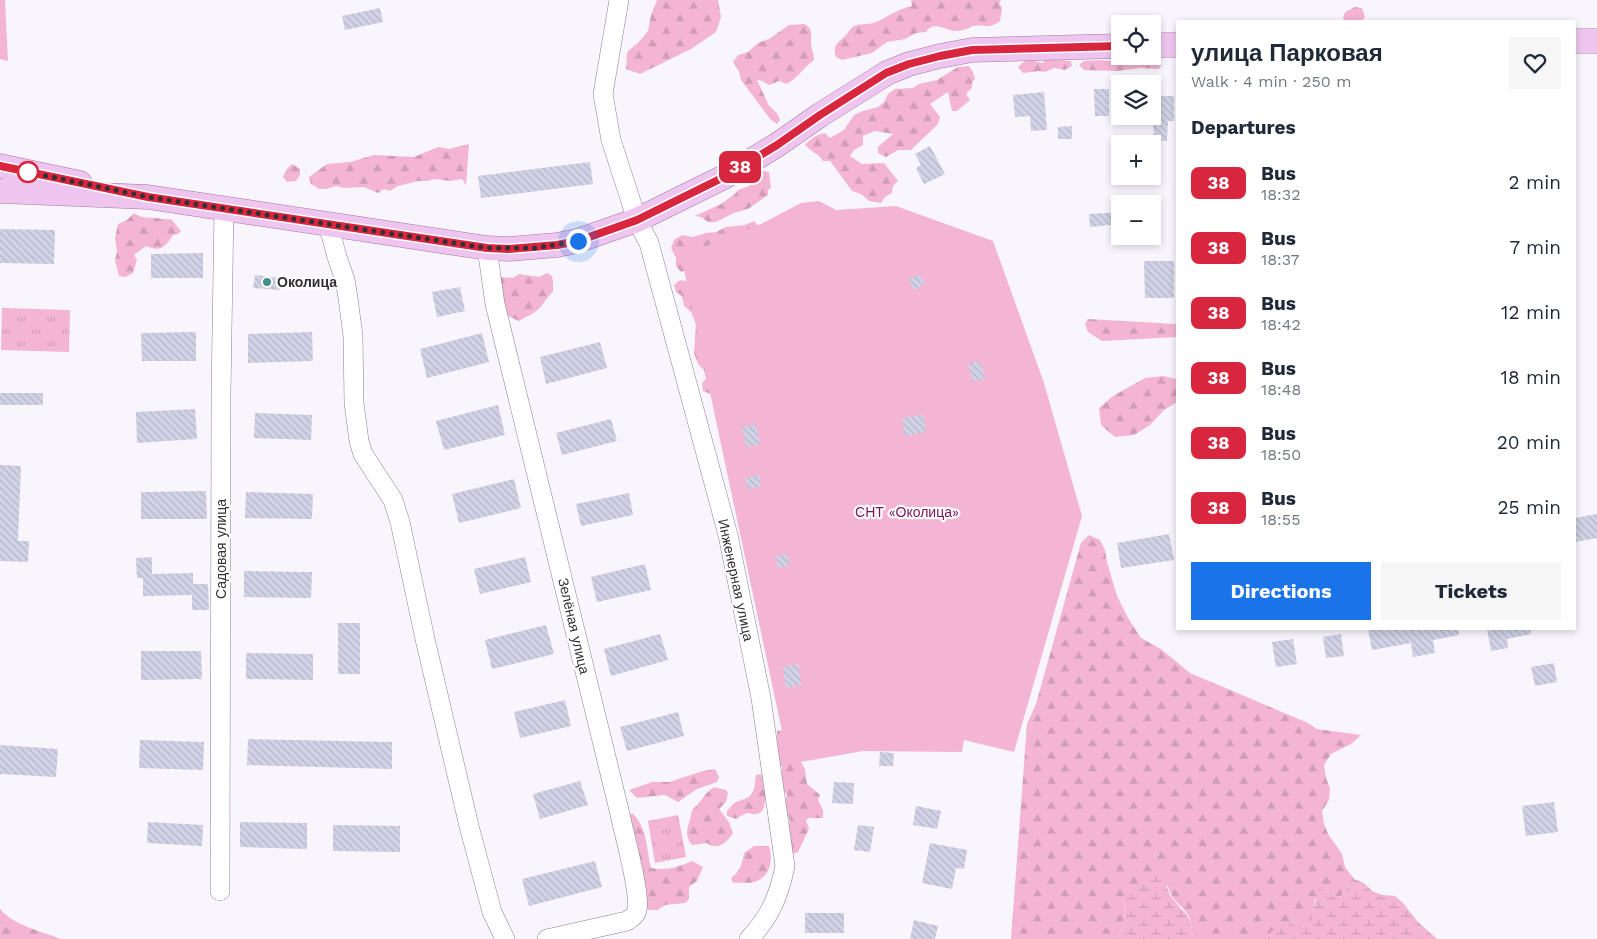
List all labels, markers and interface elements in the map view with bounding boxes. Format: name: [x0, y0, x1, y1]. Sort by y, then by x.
map controls: [1111, 15, 1161, 245]
button: locate: [1111, 15, 1161, 65]
button: heart: [1509, 37, 1561, 89]
text: улица Парковая: [1191, 39, 1383, 67]
text: Walk · 4 min · 250 m: [1191, 72, 1351, 91]
button: layers: [1111, 75, 1161, 125]
text: Departures: [1191, 116, 1296, 139]
button: +: [1111, 135, 1161, 185]
line badge: 38: [718, 151, 762, 183]
text: 38: [729, 156, 751, 177]
unlabelled marker: [17, 161, 39, 183]
text: Bus: [1261, 162, 1296, 185]
text: 2 min: [1509, 171, 1561, 194]
text: 38: [1208, 172, 1229, 193]
text: 18:32: [1261, 185, 1301, 204]
button: −: [1111, 195, 1161, 245]
text: Bus: [1261, 227, 1296, 250]
your location: [566, 229, 591, 254]
text: 7 min: [1510, 236, 1561, 259]
text: 38: [1208, 237, 1229, 258]
text: 18:37: [1261, 250, 1300, 269]
place label: Околица: [277, 274, 337, 290]
marker: Околица: [261, 276, 273, 288]
text: Bus: [1261, 292, 1296, 315]
text: 12 min: [1501, 301, 1561, 324]
text: 38: [1208, 302, 1229, 323]
text: 18:42: [1261, 315, 1301, 334]
text: Bus: [1261, 357, 1296, 380]
text: 18 min: [1500, 366, 1561, 389]
text: 38: [1208, 367, 1229, 388]
text: 18:48: [1261, 380, 1301, 399]
text: Bus: [1261, 422, 1296, 445]
text: 20 min: [1497, 431, 1561, 454]
text: 38: [1208, 432, 1229, 453]
text: 18:50: [1261, 445, 1301, 464]
text: Bus: [1261, 487, 1296, 510]
text: 25 min: [1497, 496, 1561, 519]
text: 38: [1208, 497, 1229, 518]
street label: Садовая улица: [213, 499, 229, 599]
park label: СНТ «Околица»: [855, 504, 959, 520]
text: 18:55: [1261, 510, 1300, 529]
street label: Инженерная улица: [715, 517, 757, 643]
button: Directions: [1191, 562, 1371, 620]
button: Tickets: [1381, 562, 1561, 620]
street label: Зелёная улица: [555, 576, 593, 676]

